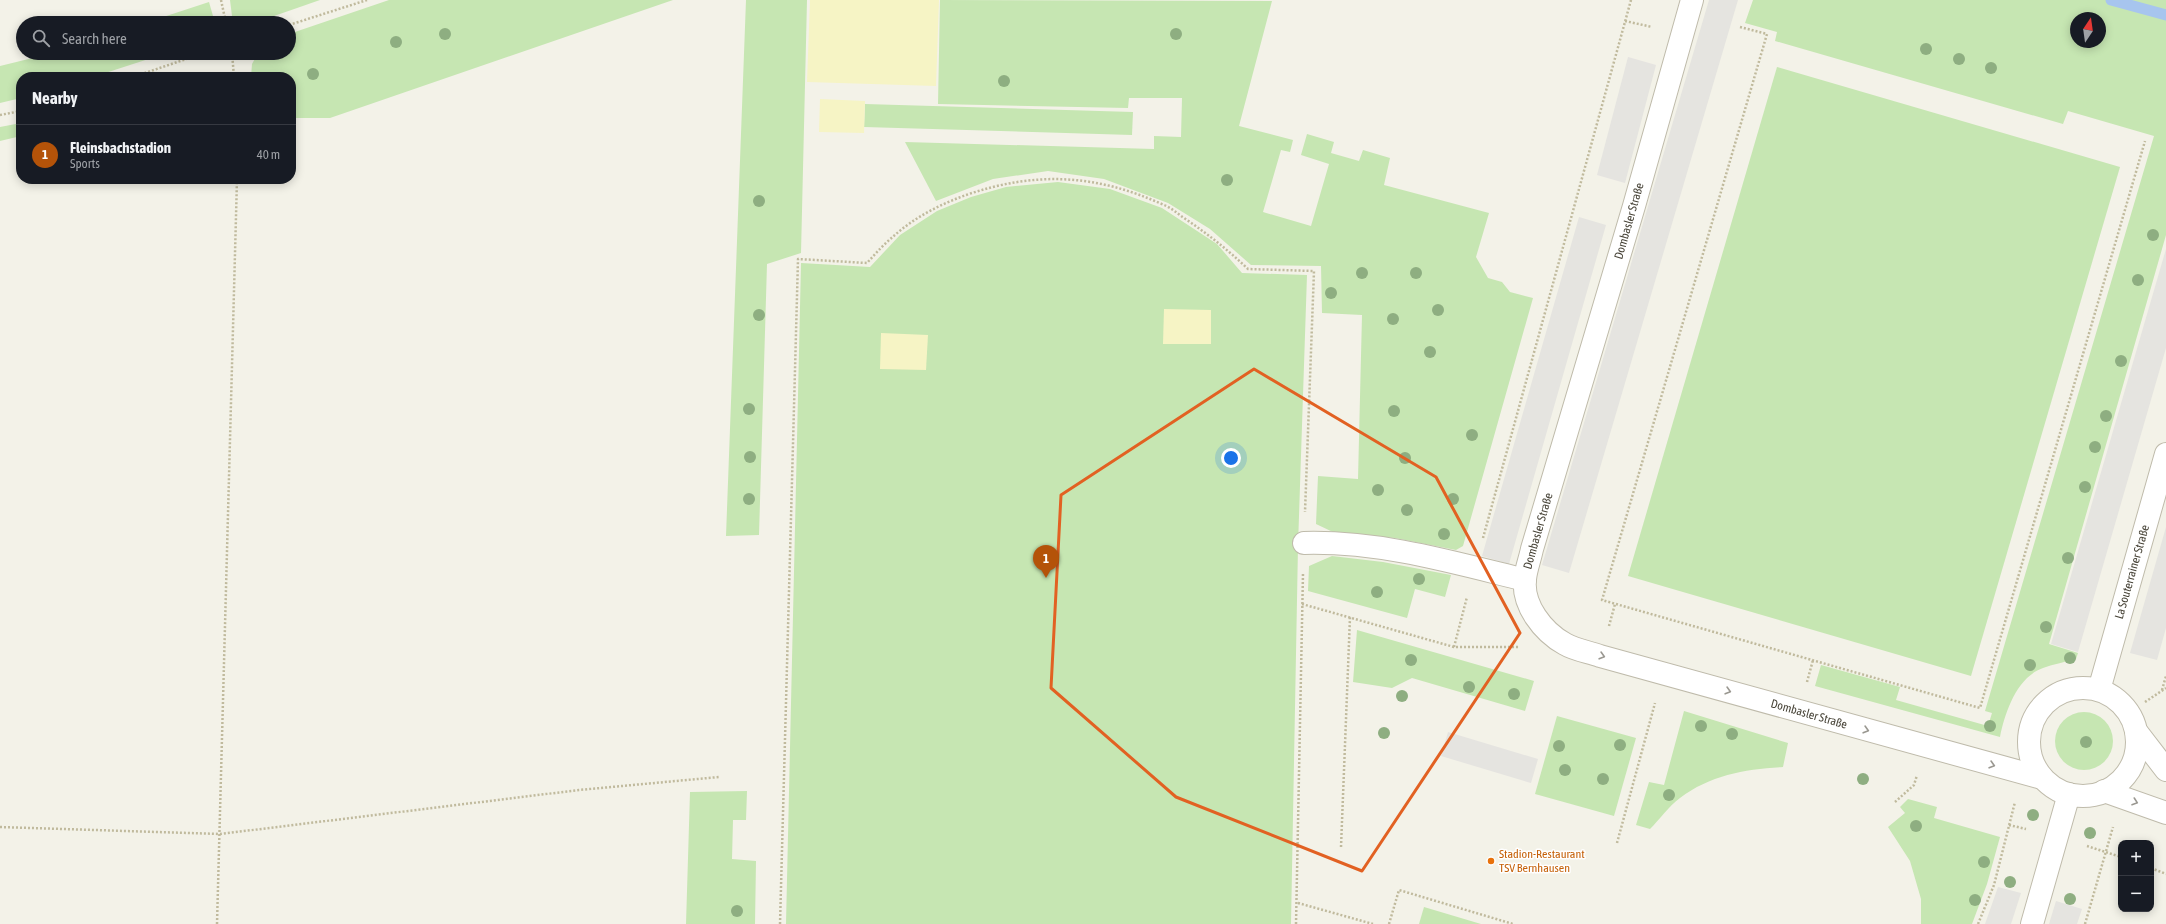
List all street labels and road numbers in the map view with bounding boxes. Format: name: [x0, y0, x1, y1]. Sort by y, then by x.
street label: Dombasler Straße: [1611, 181, 1647, 261]
street label: Dombasler Straße: [1520, 491, 1556, 571]
street label: La Souterrainer Straße: [2112, 523, 2152, 621]
street label: Dombasler Straße: [1769, 696, 1849, 732]

